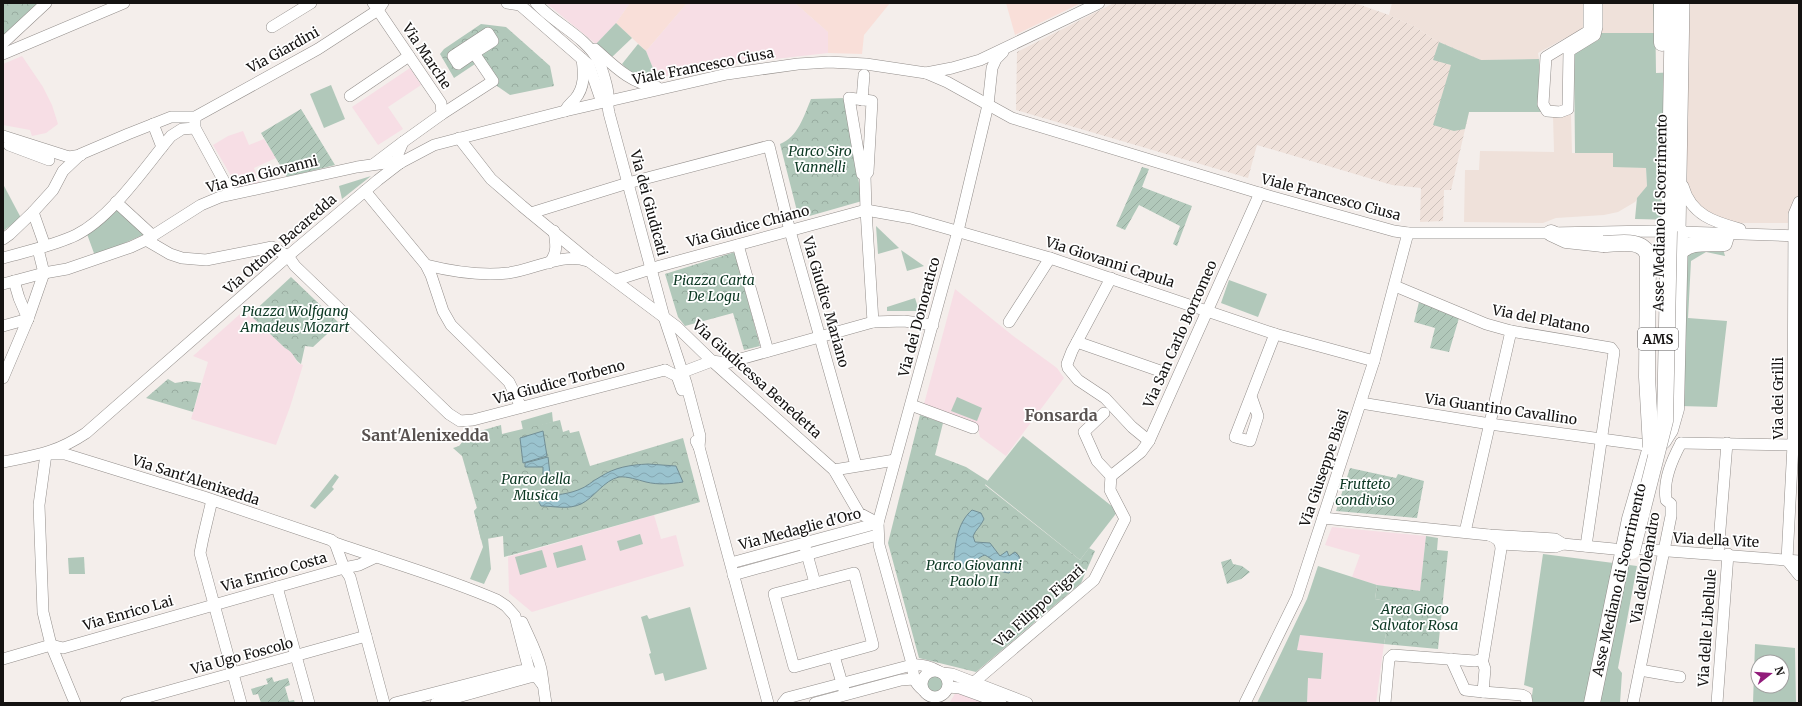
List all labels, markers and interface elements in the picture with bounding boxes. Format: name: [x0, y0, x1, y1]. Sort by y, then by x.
street label: Via Marche: [398, 19, 456, 92]
street label: Via Giardini: [243, 23, 322, 78]
street label: Viale Francesco Ciusa: [630, 43, 776, 89]
street label: Asse Mediano di Scorrimento: [1649, 114, 1671, 313]
park label: Parco Siro Vannelli: [788, 142, 852, 176]
street label: Via dei Giudicati: [626, 147, 672, 258]
street label: Via San Giovanni: [203, 151, 320, 197]
street label: Viale Francesco Ciusa: [1258, 169, 1403, 224]
street label: Via Ottone Bacaredda: [219, 190, 340, 299]
street label: Via Giudice Chiano: [684, 201, 811, 251]
street label: Via Giovanni Capula: [1042, 232, 1177, 292]
street label: Via Giudice Mariano: [798, 234, 853, 370]
street label: Via dei Donoratico: [894, 255, 944, 380]
street label: Via San Carlo Borromeo: [1139, 257, 1221, 411]
park label: Piazza Carta De Logu: [673, 271, 755, 305]
street label: Via del Platano: [1490, 301, 1591, 337]
park label: Piazza Wolfgang Amadeus Mozart: [240, 302, 350, 336]
street label: Via Giudicessa Benedetta: [688, 315, 826, 442]
road number: AMS: [1638, 328, 1678, 350]
street label: Via Giudice Torbeno: [490, 356, 627, 408]
street label: Via dei Grilli: [1769, 356, 1787, 440]
street label: Via Guantino Cavallino: [1423, 389, 1578, 429]
district label: Fonsarda: [1024, 405, 1098, 425]
street label: Via Giuseppe Biasi: [1295, 407, 1353, 530]
district label: Sant'Alenixedda: [361, 425, 489, 445]
street label: Via Sant'Alenixedda: [129, 451, 262, 509]
park label: Parco della Musica: [501, 470, 571, 504]
park label: Frutteto condiviso: [1335, 475, 1395, 509]
street label: Asse Mediano di Scorrimento: [1588, 482, 1650, 679]
street label: Via Medaglie d'Oro: [736, 504, 863, 554]
street label: Via dell'Oleandro: [1626, 511, 1664, 626]
street label: Via della Vite: [1672, 529, 1759, 551]
street label: Via Enrico Costa: [218, 548, 329, 596]
park label: Parco Giovanni Paolo II: [926, 556, 1022, 590]
street label: Via Filippo Figari: [990, 561, 1088, 652]
street label: Via delle Libellule: [1694, 569, 1720, 688]
street label: Via Enrico Lai: [80, 591, 176, 635]
park label: Area Gioco Salvator Rosa: [1372, 600, 1458, 634]
street label: Via Ugo Foscolo: [188, 634, 295, 679]
north arrow: [1750, 654, 1790, 694]
text: N: [1772, 665, 1788, 678]

